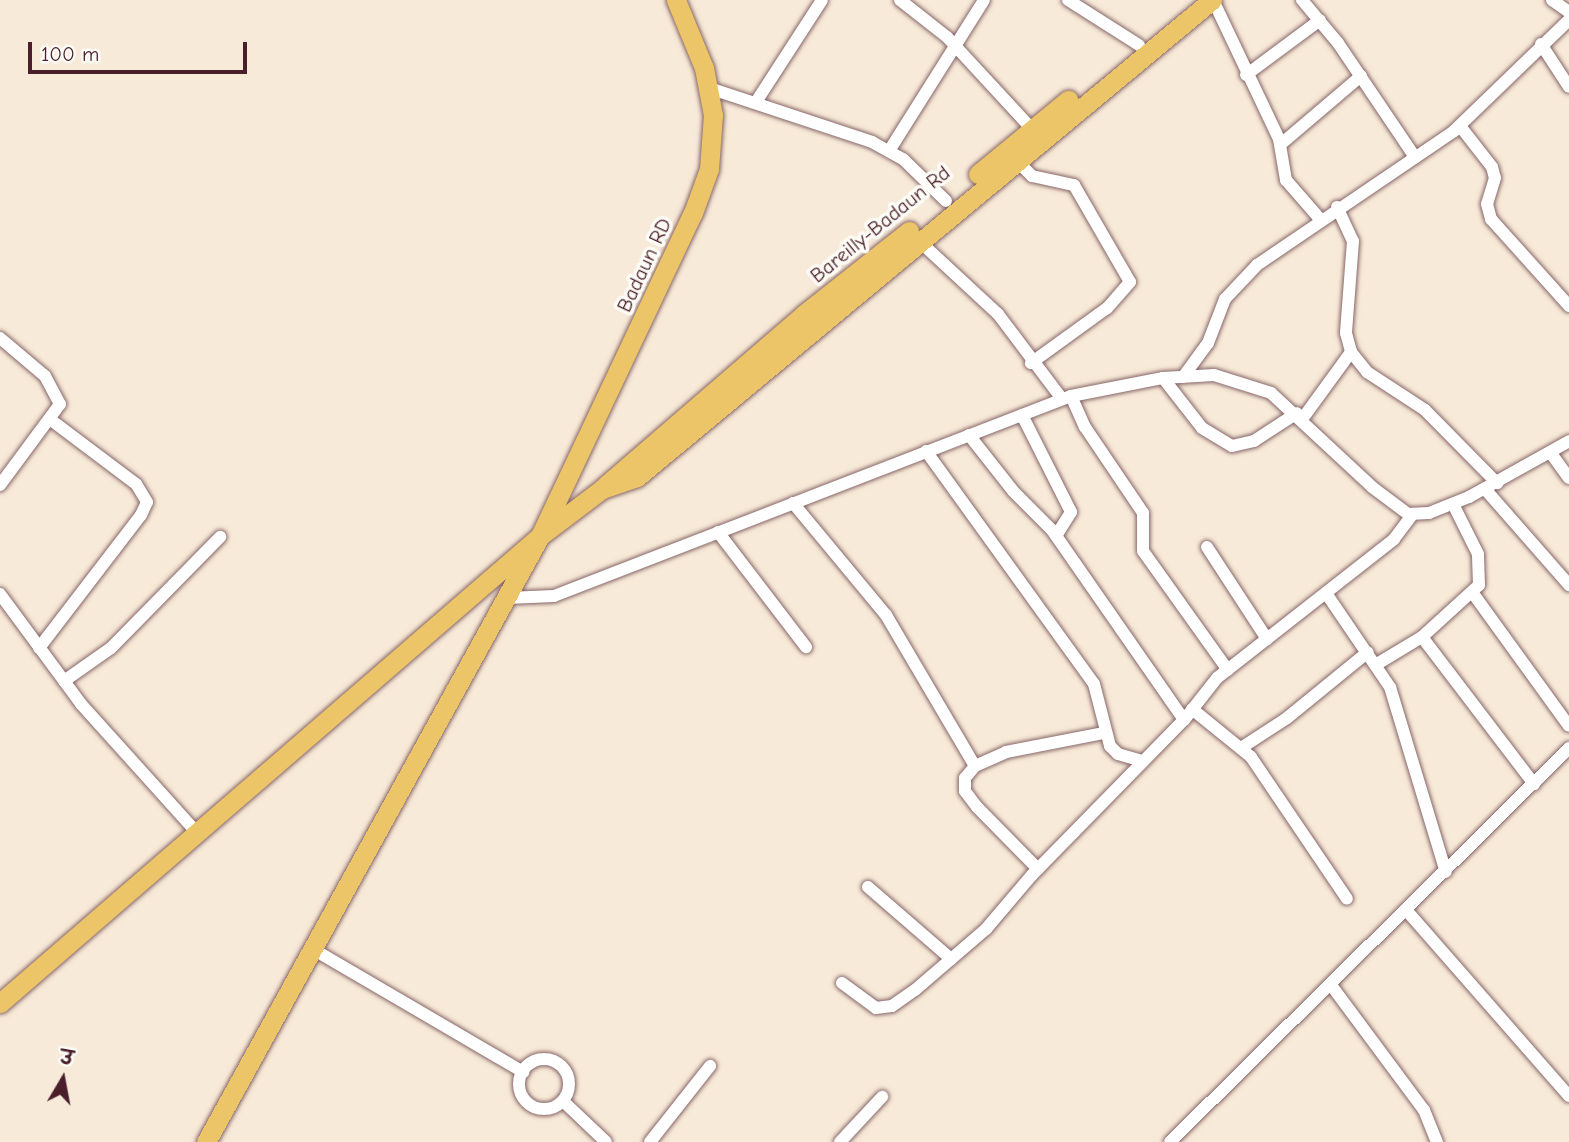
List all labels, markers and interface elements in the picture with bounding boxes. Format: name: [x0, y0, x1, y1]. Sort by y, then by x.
scale bar: [32, 28, 250, 72]
text: 100 m: [41, 42, 99, 66]
street label: Bareilly-Badaun Rd: [805, 160, 955, 288]
street label: Badaun RD: [611, 214, 677, 316]
north arrow: [28, 1044, 98, 1114]
text: उ: [59, 1046, 75, 1070]

